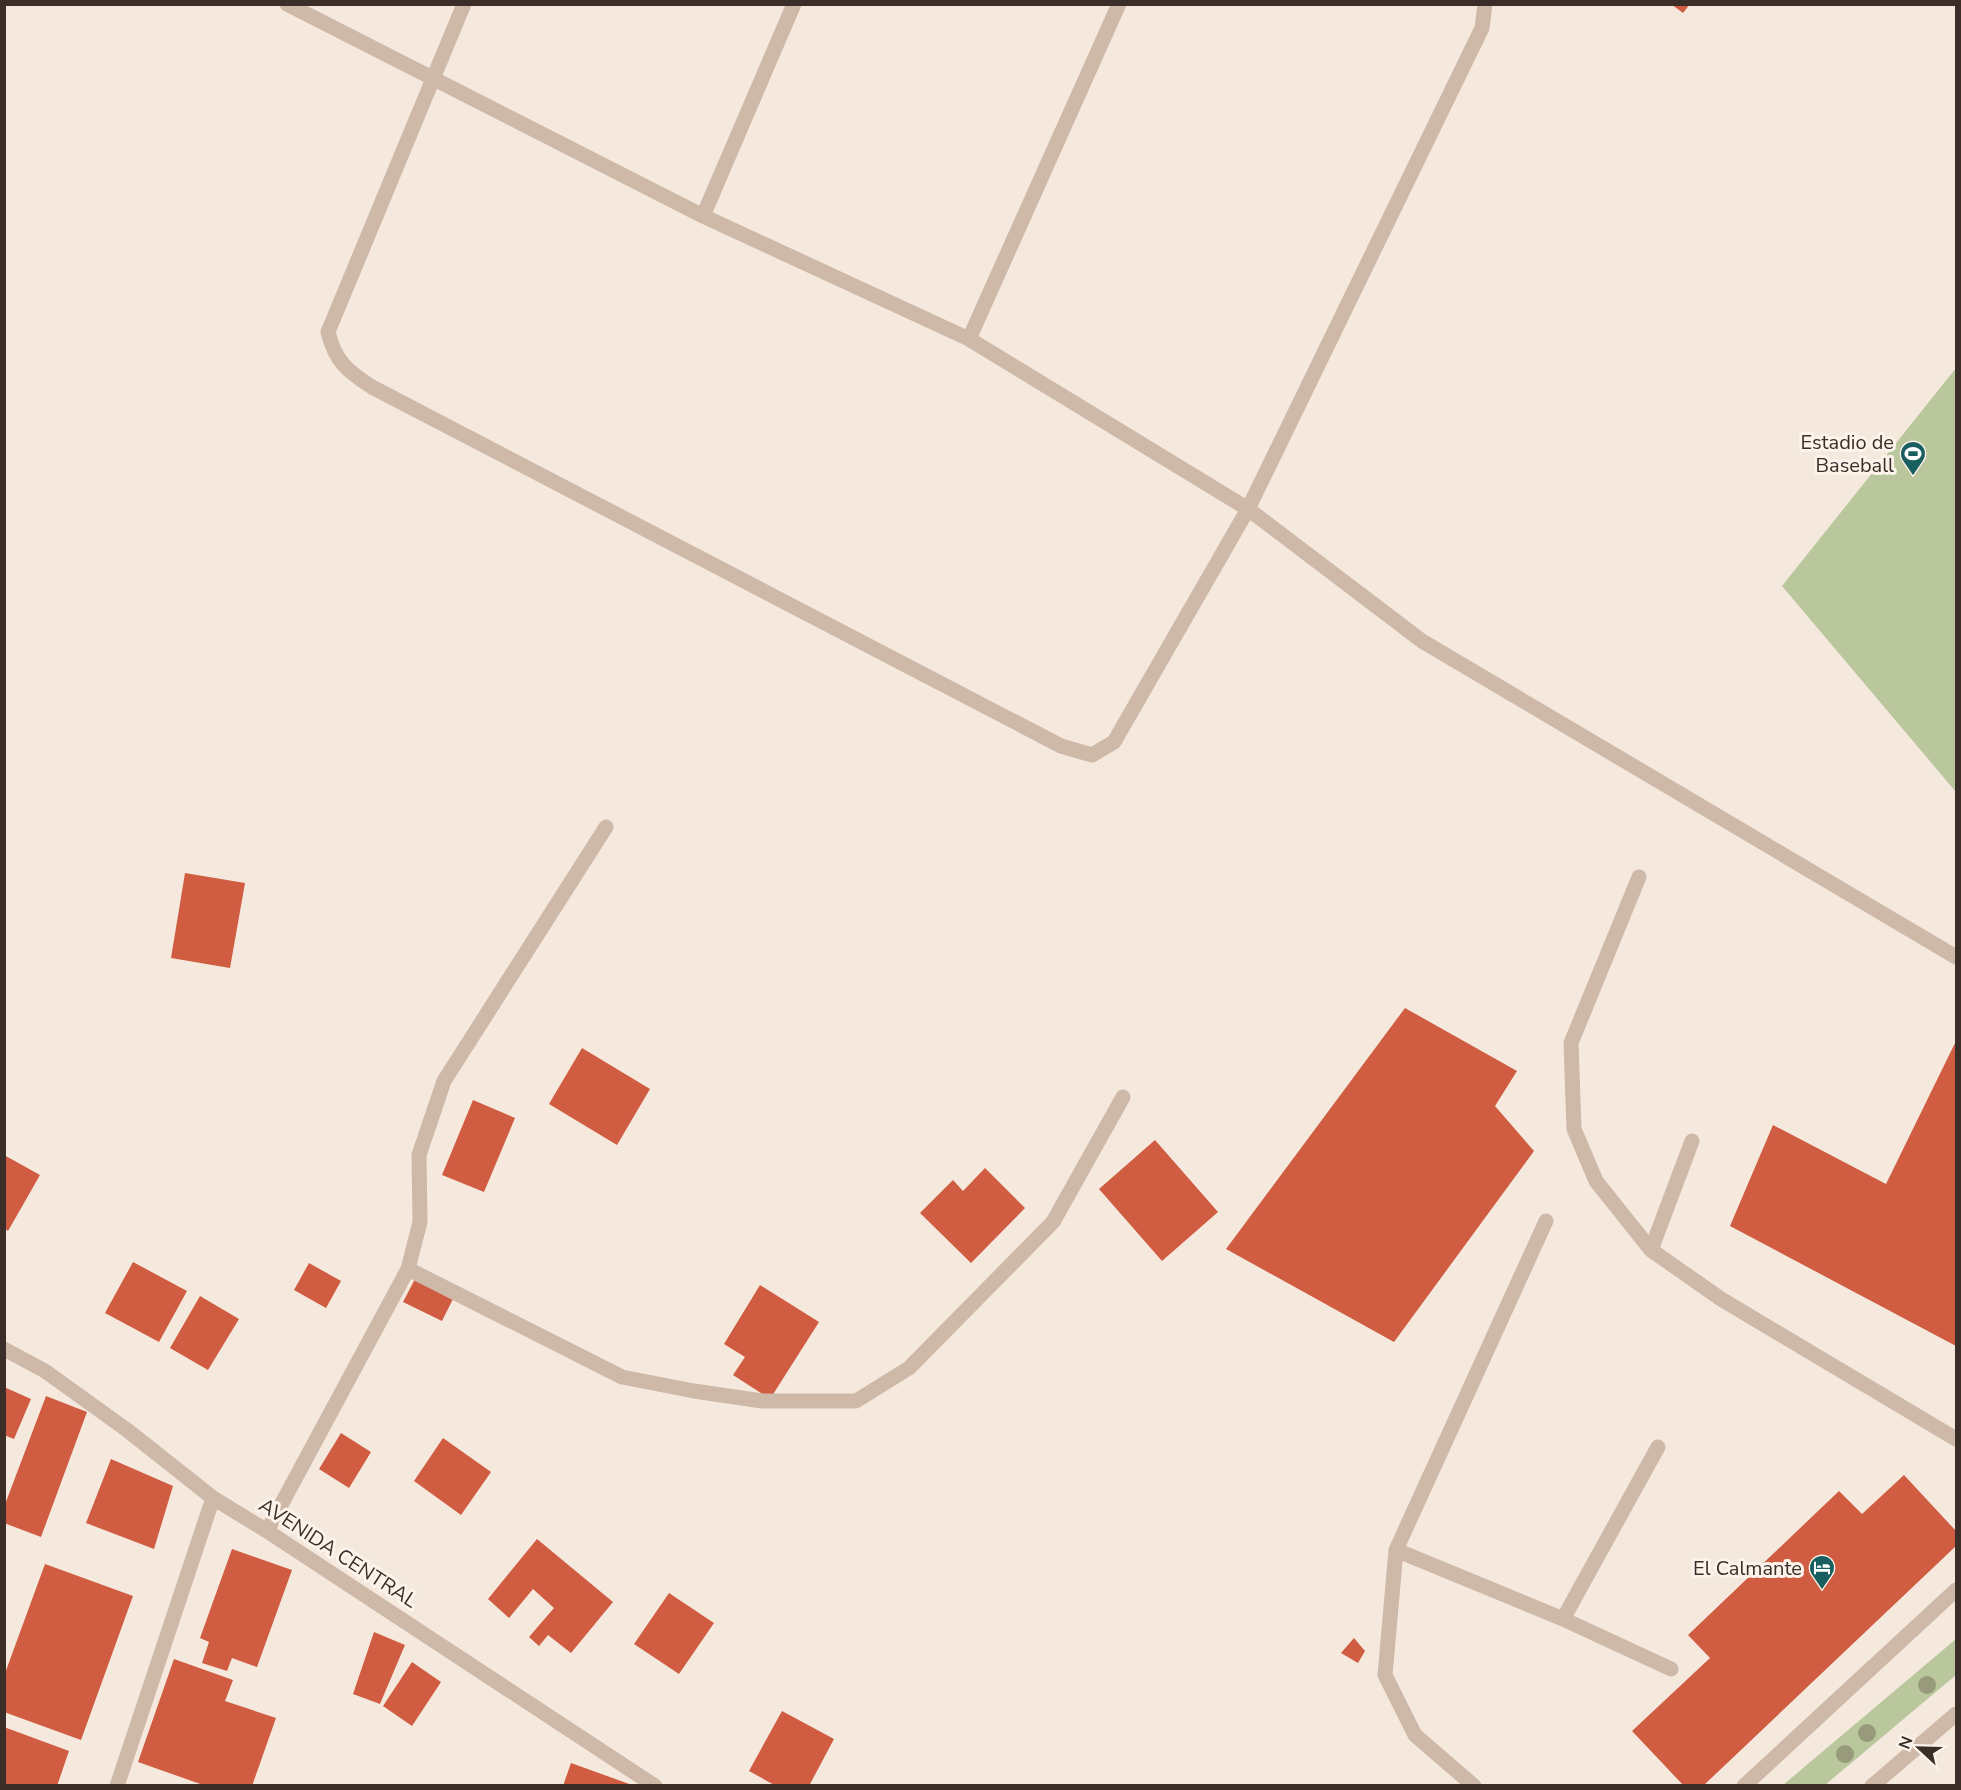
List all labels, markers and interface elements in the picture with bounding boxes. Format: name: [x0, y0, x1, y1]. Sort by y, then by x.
place label: Estadio de Baseball: [1801, 429, 1894, 479]
sports icon: Estadio de Baseball: [1898, 439, 1928, 477]
street label: AVENIDA CENTRAL: [254, 1492, 423, 1614]
hotel icon: El Calmante: [1807, 1553, 1837, 1591]
place label: El Calmante: [1693, 1555, 1802, 1582]
north arrow: [1889, 1718, 1949, 1778]
text: N: [1894, 1733, 1918, 1752]

